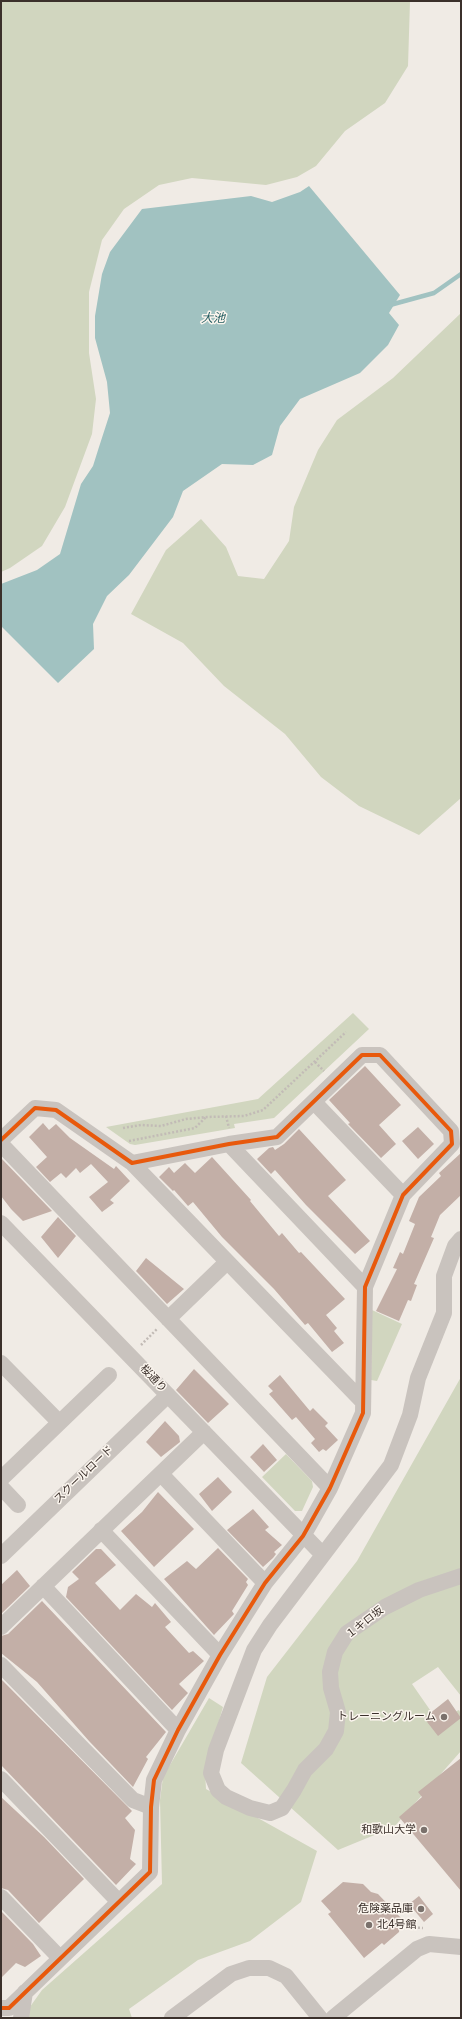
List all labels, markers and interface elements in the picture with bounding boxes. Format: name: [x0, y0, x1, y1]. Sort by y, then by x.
water label: 大池: [201, 312, 225, 326]
street label: 桜通り: [137, 1362, 169, 1396]
street label: スクールロード: [52, 1444, 116, 1506]
street label: １キロ坂: [344, 1604, 386, 1642]
place label: トレーニングルーム: [337, 1710, 436, 1724]
marker: トレーニングルーム: [439, 1712, 449, 1722]
place label: 和歌山大学: [361, 1823, 416, 1837]
marker: 和歌山大学: [419, 1825, 429, 1835]
place label: 危険薬品庫: [358, 1902, 413, 1916]
marker: 危険薬品庫: [416, 1904, 426, 1914]
place label: 北4号館: [377, 1918, 417, 1932]
marker: 北4号館: [364, 1920, 374, 1930]

